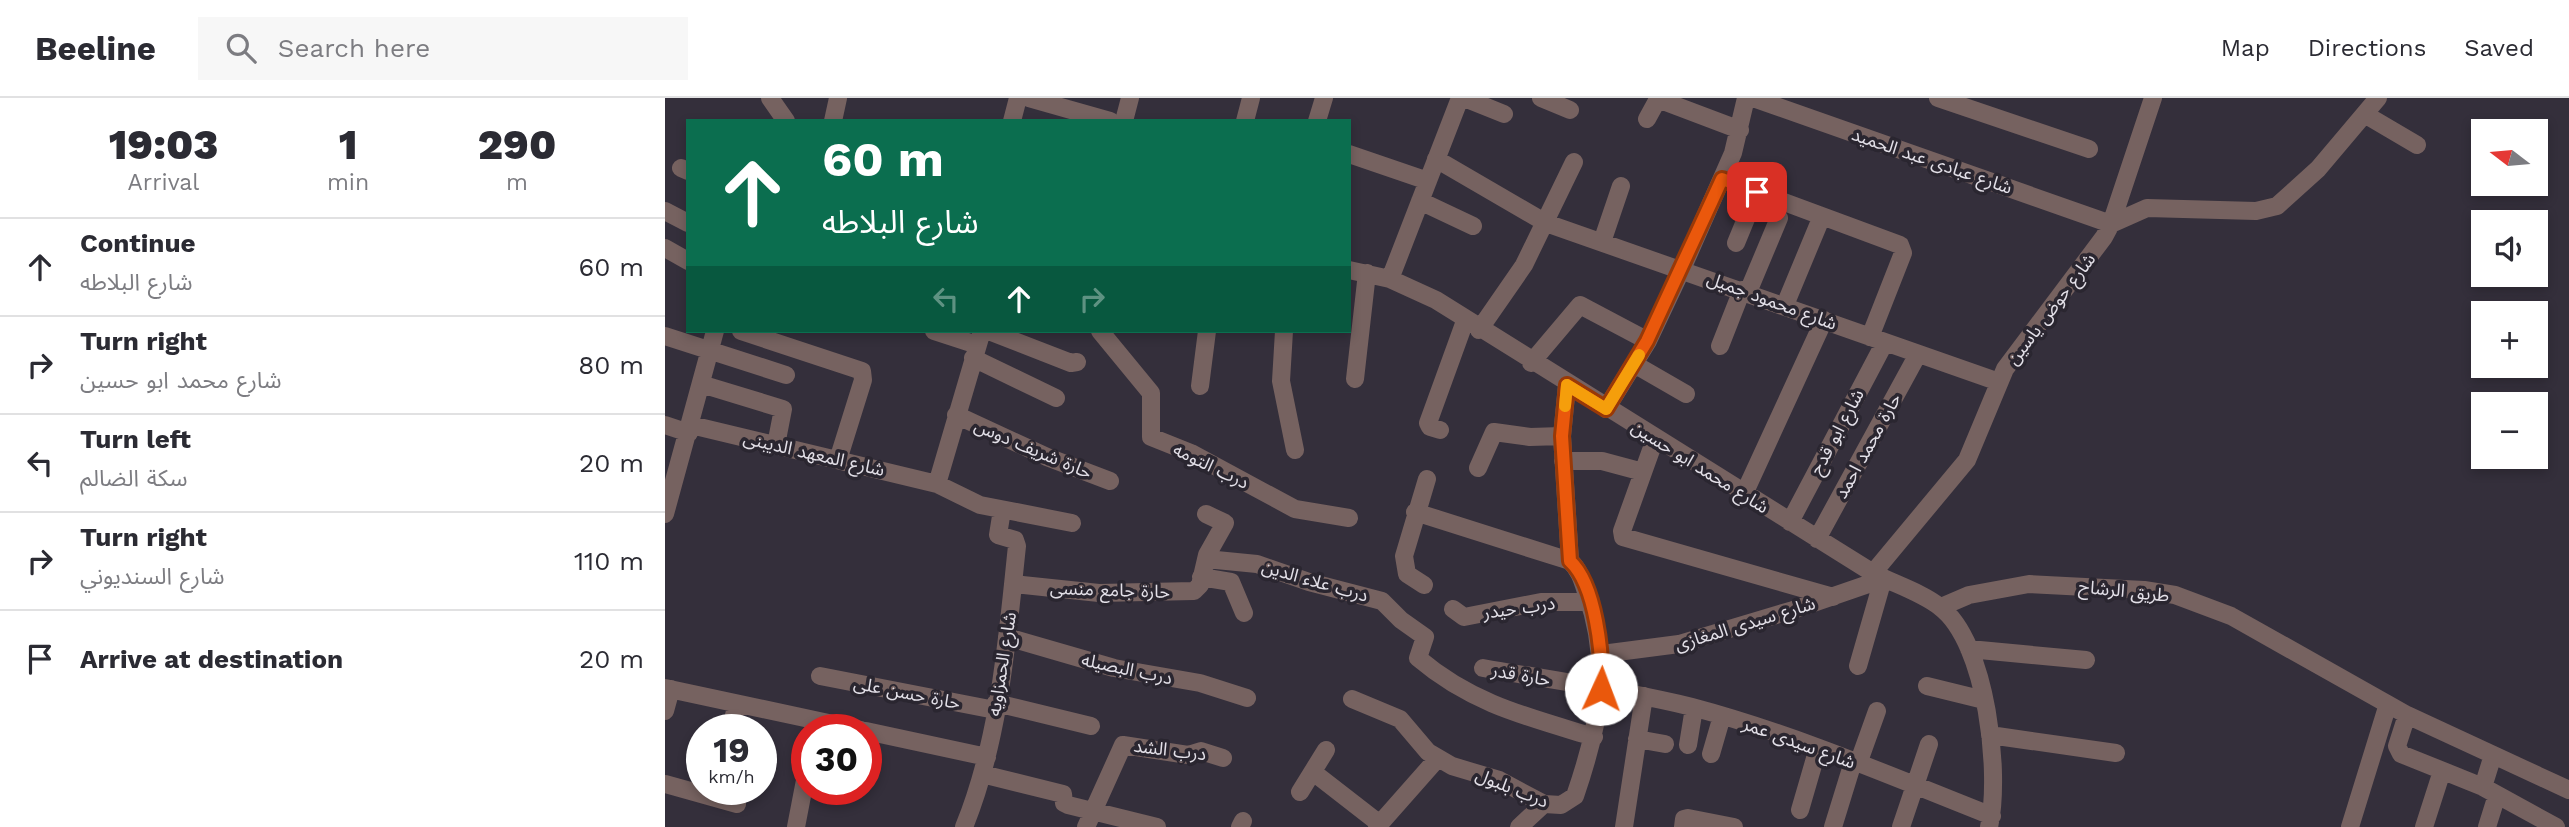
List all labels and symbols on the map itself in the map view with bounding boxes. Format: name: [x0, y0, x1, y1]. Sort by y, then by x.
north arrow: [2471, 119, 2548, 196]
street label: شارع عبادى عبد الحميد: [1848, 123, 2015, 202]
pin: [1727, 162, 1787, 222]
street label: شارع حوض ياسين: [2002, 249, 2103, 371]
street label: شارع محمود جميل: [1703, 267, 1840, 338]
street label: شارع ابو قدح: [1805, 385, 1871, 480]
street label: حارة محمد احمد: [1830, 389, 1906, 503]
street label: حارة شريف دوس: [971, 414, 1095, 484]
street label: شارع محمد ابو حسين: [1626, 416, 1773, 521]
street label: شارع المعهد الديبنى: [741, 427, 887, 484]
street label: درب التومه: [1170, 438, 1252, 494]
street label: درب علاء الدين: [1259, 555, 1371, 607]
street label: طريق الرشاح: [2077, 575, 2171, 609]
street label: حارة جامع منسى: [1049, 577, 1171, 606]
street label: درب حيدر: [1480, 592, 1557, 624]
street label: شارع سيدى المغازى: [1672, 592, 1819, 659]
street label: شارع الحمزاويه: [983, 610, 1024, 718]
street label: درب البصيله: [1080, 649, 1174, 689]
position arrow: [1564, 652, 1638, 726]
street label: حارة قدر: [1489, 659, 1552, 691]
street label: حارة حسن على: [852, 672, 962, 714]
street label: شارع سيدى عمر: [1738, 712, 1858, 776]
speed limit sign: 30: [791, 714, 882, 805]
street label: درب الشد: [1132, 735, 1208, 765]
street label: درب بلبول: [1472, 763, 1552, 813]

